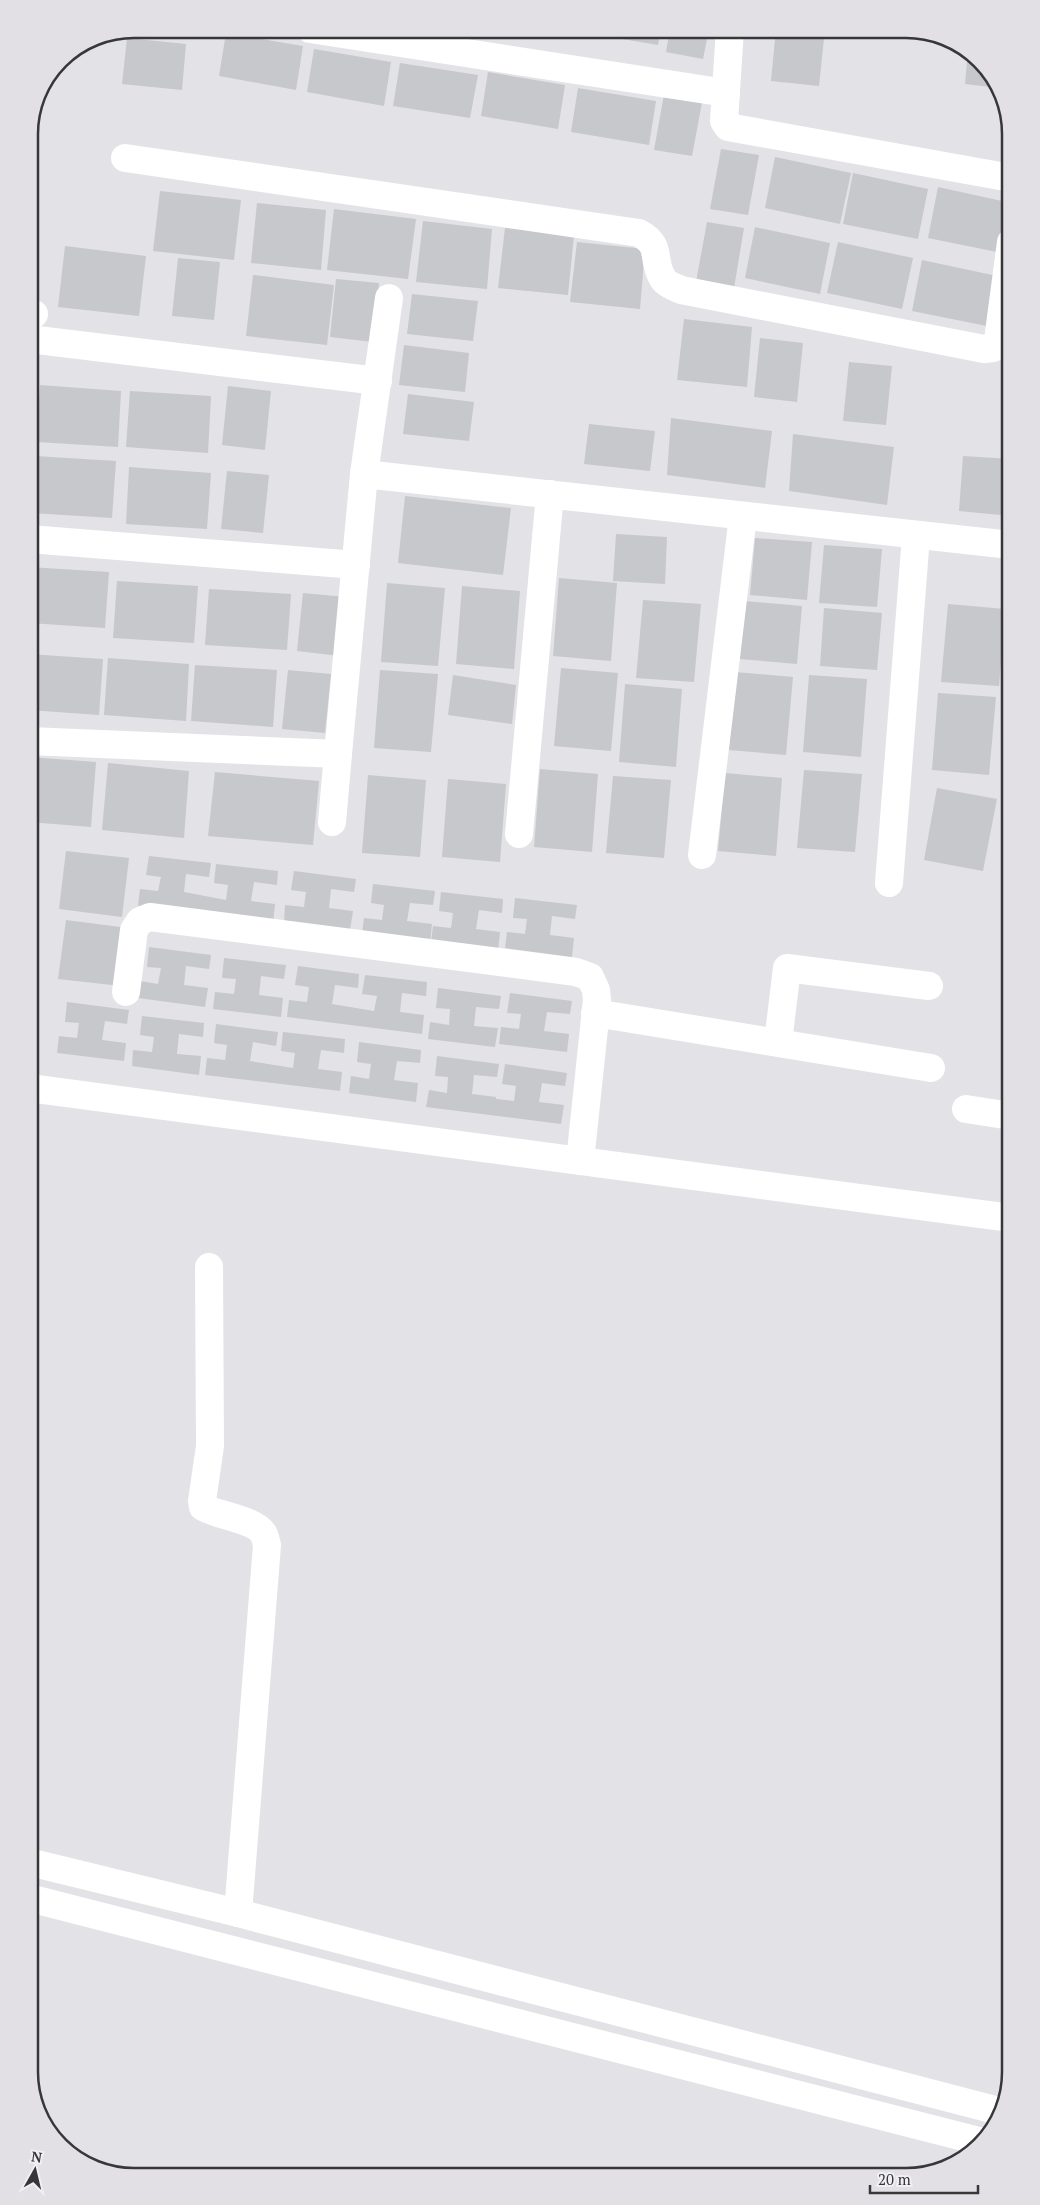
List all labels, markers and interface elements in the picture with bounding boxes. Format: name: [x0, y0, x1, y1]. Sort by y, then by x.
north arrow: [10, 2145, 60, 2195]
text: N: [30, 2146, 44, 2167]
scale bar: [870, 2162, 978, 2194]
text: 20 m: [878, 2169, 911, 2189]

